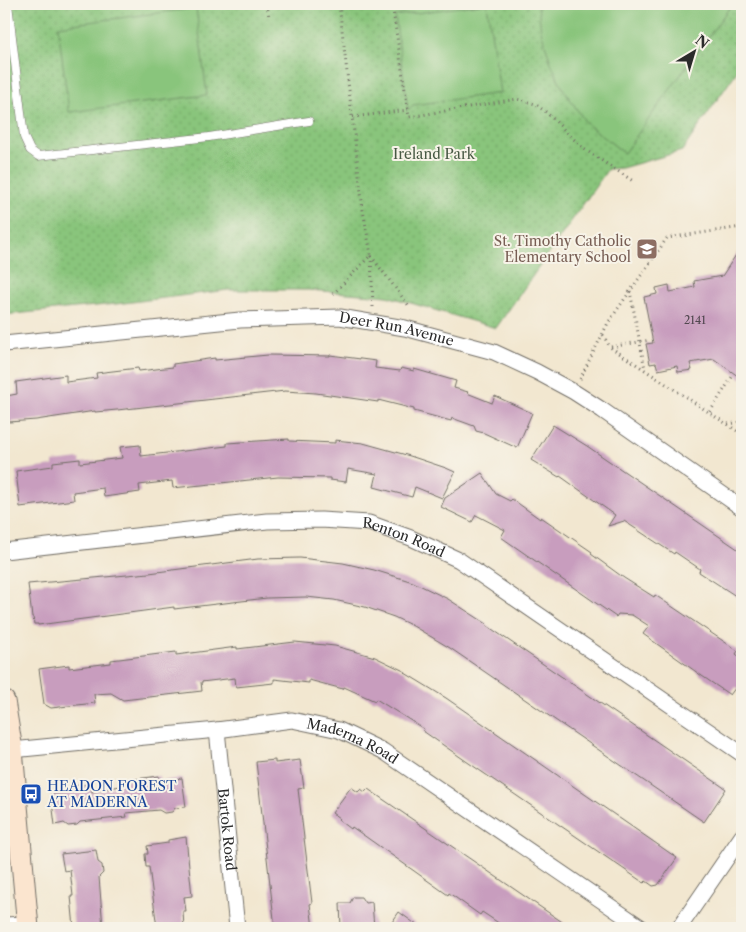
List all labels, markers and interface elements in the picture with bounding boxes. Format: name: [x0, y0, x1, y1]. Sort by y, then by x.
north arrow: [668, 28, 718, 78]
text: N: [692, 31, 712, 53]
park label: Ireland Park: [393, 145, 476, 163]
place label: St. Timothy Catholic Elementary School: [494, 232, 631, 266]
school or university icon: St. Timothy Catholic Elementary School: [635, 237, 659, 261]
street label: Deer Run Avenue: [338, 308, 456, 350]
house number: 2141: [684, 313, 706, 327]
street label: Renton Road: [362, 514, 448, 562]
street label: Maderna Road: [305, 714, 402, 768]
place label: HEADON FOREST AT MADERNA: [46, 777, 177, 811]
bus stop icon: HEADON FOREST AT MADERNA: [19, 782, 43, 806]
street label: Bartok Road: [214, 787, 240, 872]

